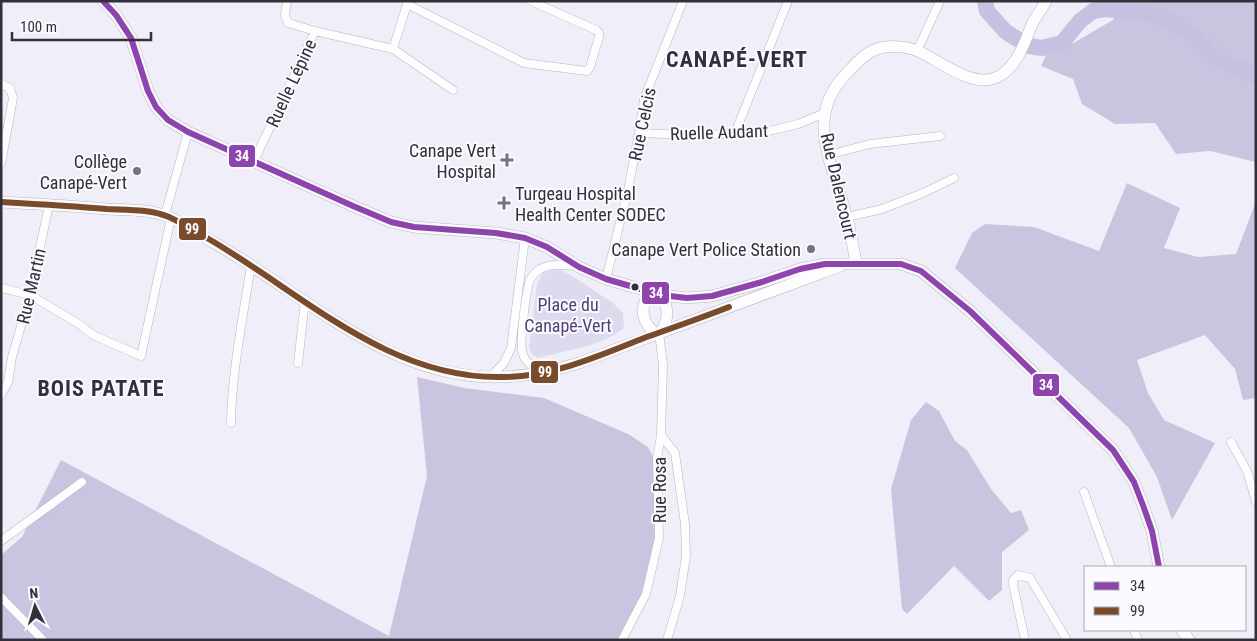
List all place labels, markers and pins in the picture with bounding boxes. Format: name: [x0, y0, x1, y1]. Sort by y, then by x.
place label: Canape Vert Hospital: [409, 140, 496, 182]
place label: Collège Canapé-Vert: [40, 151, 127, 193]
marker: Canape Vert Hospital: [500, 153, 514, 167]
marker: Collège Canapé-Vert: [131, 165, 143, 177]
place label: Turgeau Hospital Health Center SODEC: [515, 183, 666, 225]
marker: Turgeau Hospital Health Center SODEC: [497, 196, 511, 210]
place label: Canape Vert Police Station: [611, 239, 801, 260]
marker: Canape Vert Police Station: [805, 243, 817, 255]
unlabelled marker: [630, 282, 640, 292]

